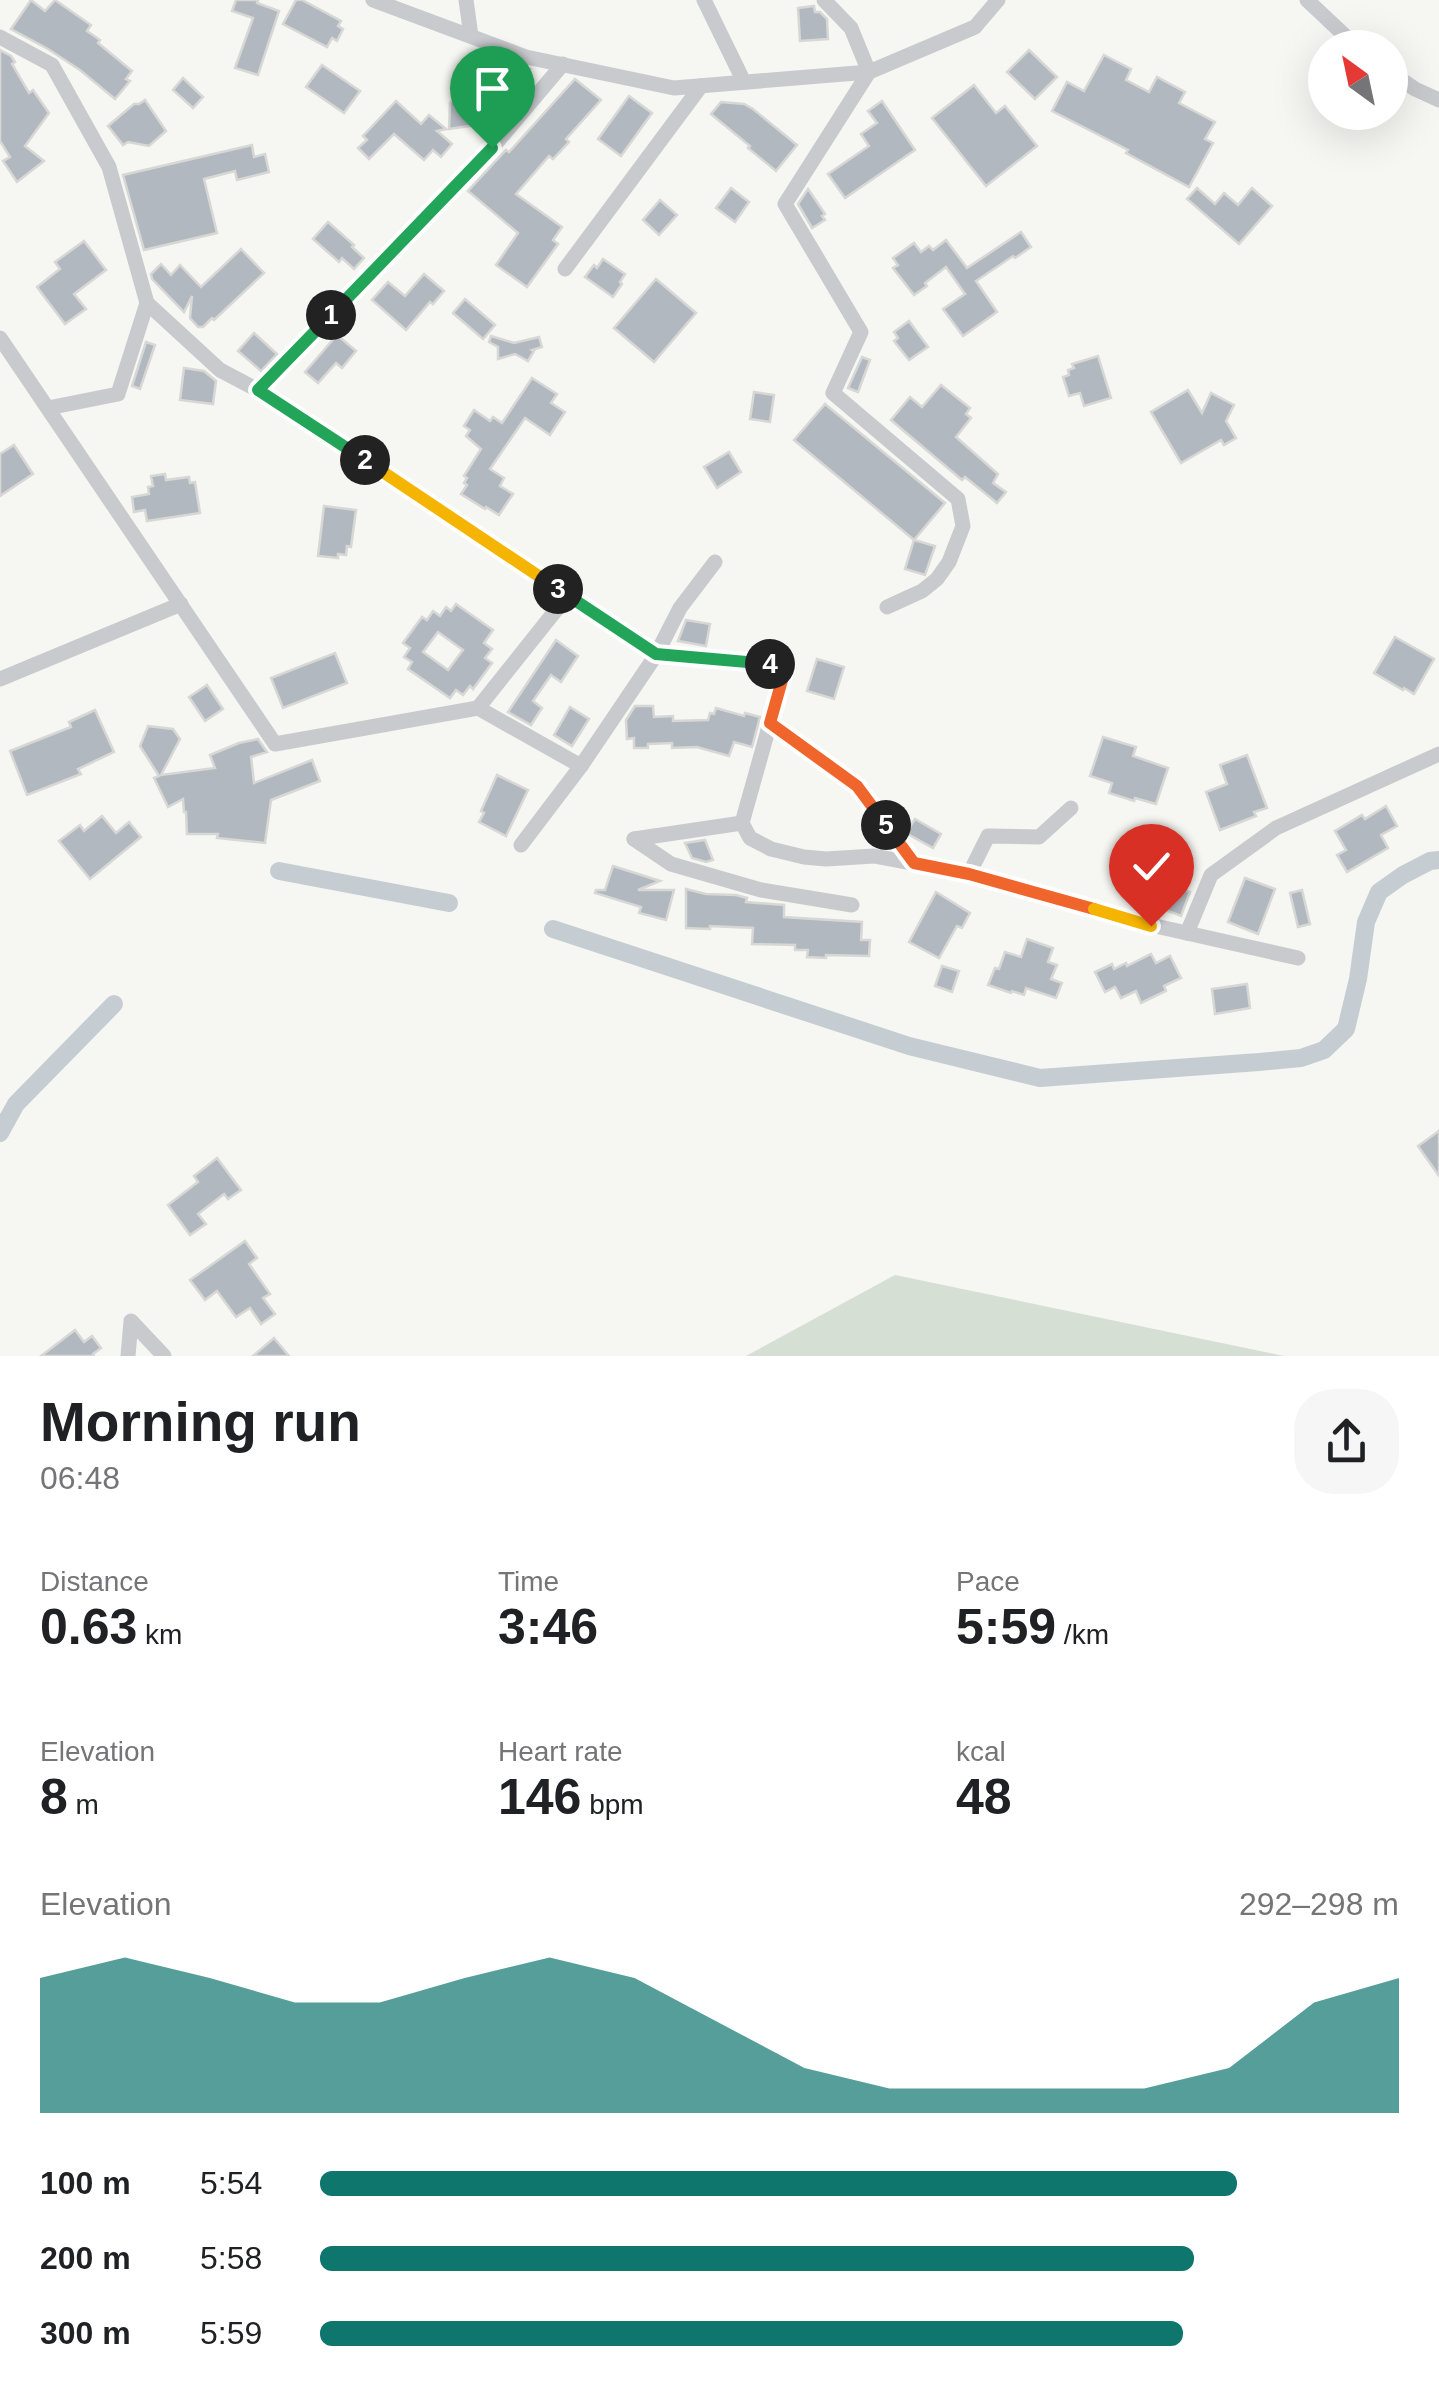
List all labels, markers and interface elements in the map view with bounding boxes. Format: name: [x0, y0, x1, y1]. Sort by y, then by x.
north arrow: [1308, 30, 1408, 130]
map controls: [1308, 30, 1408, 130]
pin: [450, 46, 535, 149]
icon: arrive: [465, 61, 520, 116]
pin: 1: [306, 290, 356, 340]
text: 1: [323, 299, 339, 330]
pin: 2: [340, 435, 390, 485]
text: 2: [357, 444, 373, 475]
pin: 3: [533, 564, 583, 614]
text: 3: [550, 573, 566, 604]
pin: 4: [745, 639, 795, 689]
text: 4: [762, 648, 778, 679]
pin: 5: [861, 800, 911, 850]
text: 5: [878, 809, 894, 840]
pin: [1109, 824, 1194, 927]
icon: check: [1124, 839, 1179, 894]
button: share: [1294, 1389, 1399, 1494]
text: Morning run: [40, 1391, 361, 1453]
text: 06:48: [40, 1460, 120, 1496]
text: Distance: [40, 1566, 149, 1597]
text: Time: [498, 1566, 559, 1597]
text: Pace: [956, 1566, 1020, 1597]
text: 0.63: [40, 1599, 137, 1655]
text: 3:46: [498, 1599, 598, 1655]
text: 5:59: [956, 1599, 1056, 1655]
text: km: [137, 1619, 182, 1650]
text: /km: [1056, 1619, 1109, 1650]
text: Elevation: [40, 1736, 155, 1767]
text: Heart rate: [498, 1736, 623, 1767]
text: kcal: [956, 1736, 1006, 1767]
text: 8: [40, 1769, 68, 1825]
text: 146: [498, 1769, 581, 1825]
text: 48: [956, 1769, 1012, 1825]
text: m: [68, 1789, 99, 1820]
text: bpm: [581, 1789, 644, 1820]
text: Elevation: [40, 1886, 172, 1922]
text: 292–298 m: [1239, 1886, 1399, 1922]
text: 100 m: [40, 2165, 131, 2201]
text: 5:54: [200, 2165, 262, 2201]
text: 200 m: [40, 2240, 131, 2276]
text: 5:58: [200, 2240, 262, 2276]
text: 300 m: [40, 2315, 131, 2351]
text: 5:59: [200, 2315, 262, 2351]

